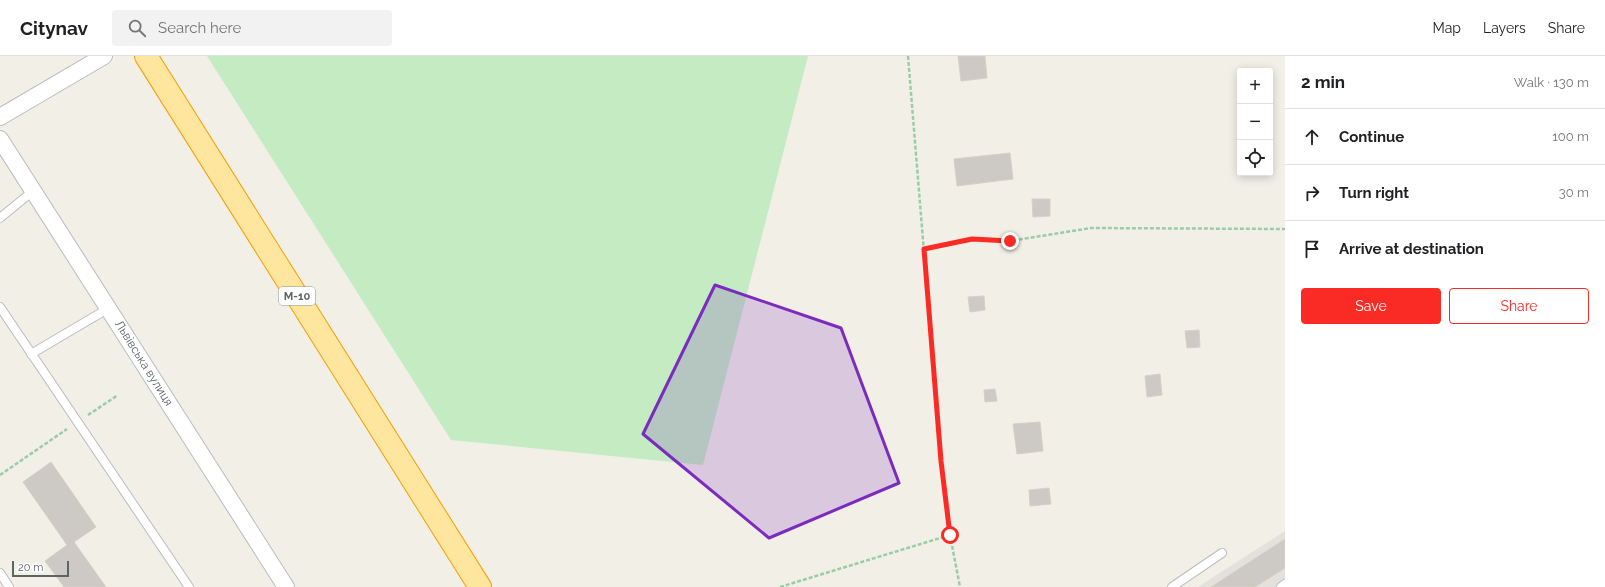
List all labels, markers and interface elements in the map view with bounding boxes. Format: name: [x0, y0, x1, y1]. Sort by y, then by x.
search box: [112, 10, 392, 46]
text: Citynav: [20, 17, 88, 39]
icon: search: [126, 17, 148, 39]
text: Search here: [158, 19, 241, 37]
text: Map: [1433, 20, 1461, 36]
text: Layers: [1483, 20, 1526, 36]
text: Share: [1548, 20, 1585, 36]
map controls: [1237, 68, 1273, 176]
button: +: [1237, 68, 1273, 104]
text: 2 min: [1301, 72, 1345, 92]
text: Walk · 130 m: [1514, 75, 1589, 90]
button: −: [1237, 104, 1273, 140]
icon: ahead: [1301, 126, 1323, 148]
text: Continue: [1339, 128, 1404, 146]
text: 100 m: [1552, 129, 1589, 144]
button: locate: [1237, 140, 1273, 176]
icon: right: [1301, 182, 1323, 204]
text: Turn right: [1339, 184, 1409, 202]
text: 30 m: [1559, 185, 1589, 200]
route end: [1001, 232, 1019, 250]
icon: arrive: [1301, 238, 1323, 260]
text: Arrive at destination: [1339, 240, 1484, 258]
road number: М-10: [279, 287, 315, 305]
button: Save: [1301, 288, 1441, 324]
button: Share: [1449, 288, 1589, 324]
street label: Львівська вулиця: [112, 318, 176, 408]
route start: [941, 526, 959, 544]
scale bar: [12, 559, 69, 578]
text: 20 m: [18, 561, 43, 574]

